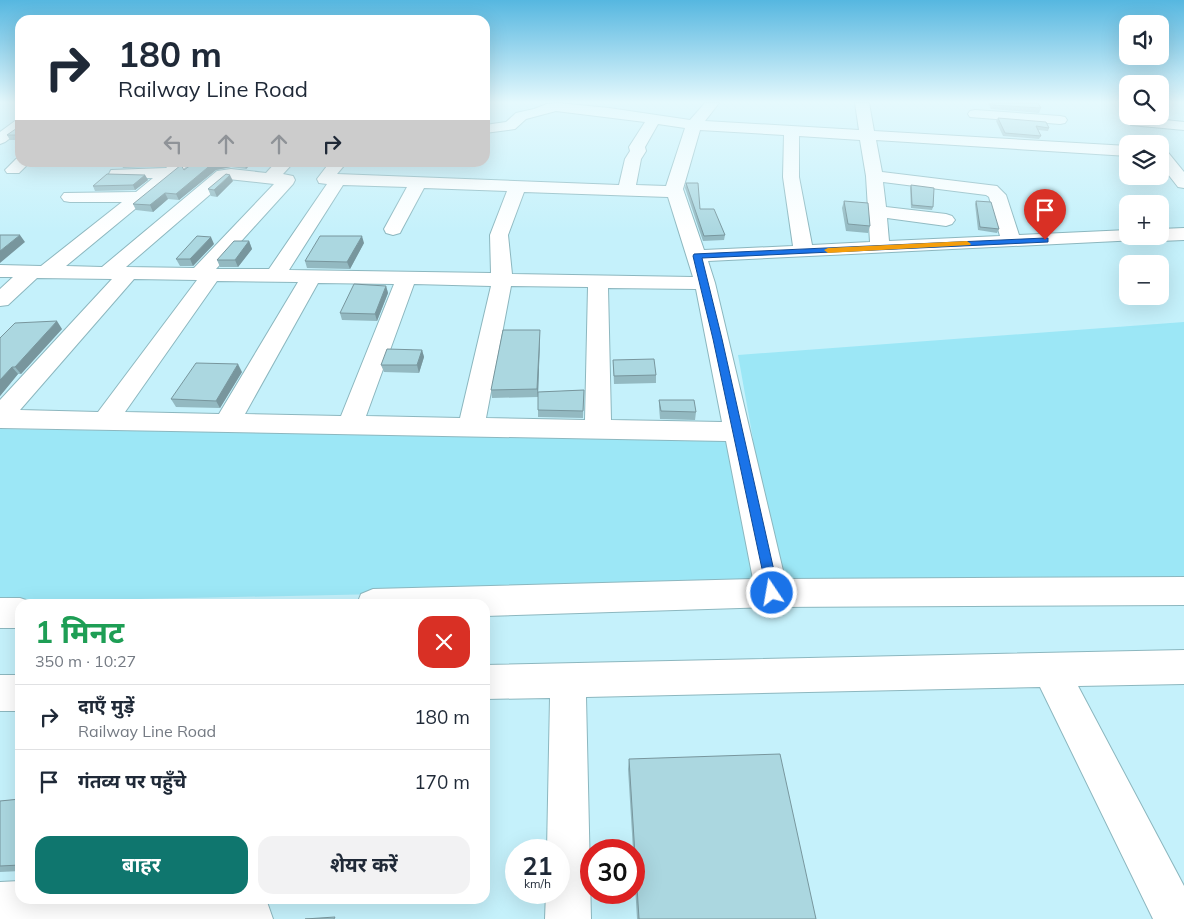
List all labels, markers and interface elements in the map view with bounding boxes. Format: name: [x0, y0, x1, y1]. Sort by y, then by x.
map controls: [1119, 15, 1169, 305]
button: sound: [1119, 15, 1169, 65]
text: 180 m: [118, 32, 222, 76]
icon: right: [35, 35, 100, 100]
text: Railway Line Road: [118, 75, 308, 103]
button: search: [1119, 75, 1169, 125]
icon: left: [159, 130, 187, 158]
icon: ahead: [212, 130, 240, 158]
icon: ahead: [265, 130, 293, 158]
icon: right: [318, 130, 346, 158]
button: layers: [1119, 135, 1169, 185]
pin: [1024, 189, 1066, 240]
button: +: [1119, 195, 1169, 245]
icon: arrive: [1031, 196, 1059, 224]
button: −: [1119, 255, 1169, 305]
position arrow: [745, 566, 797, 618]
text: 1 मिनट: [35, 613, 124, 651]
button: close: [418, 616, 470, 668]
text: 350 m · 10:27: [35, 651, 136, 671]
text: दाएँ मुड़ें: [78, 694, 134, 718]
icon: right: [35, 703, 63, 731]
text: 180 m: [414, 705, 470, 729]
text: Railway Line Road: [78, 721, 216, 741]
icon: arrive: [35, 768, 63, 796]
text: गंतव्य पर पहुँचे: [78, 769, 186, 793]
text: 170 m: [414, 770, 470, 794]
button: बाहर: [35, 836, 248, 894]
button: शेयर करें: [258, 836, 470, 894]
speed limit sign: 30: [580, 839, 645, 904]
text: 21: [522, 850, 553, 881]
text: km/h: [524, 876, 551, 891]

